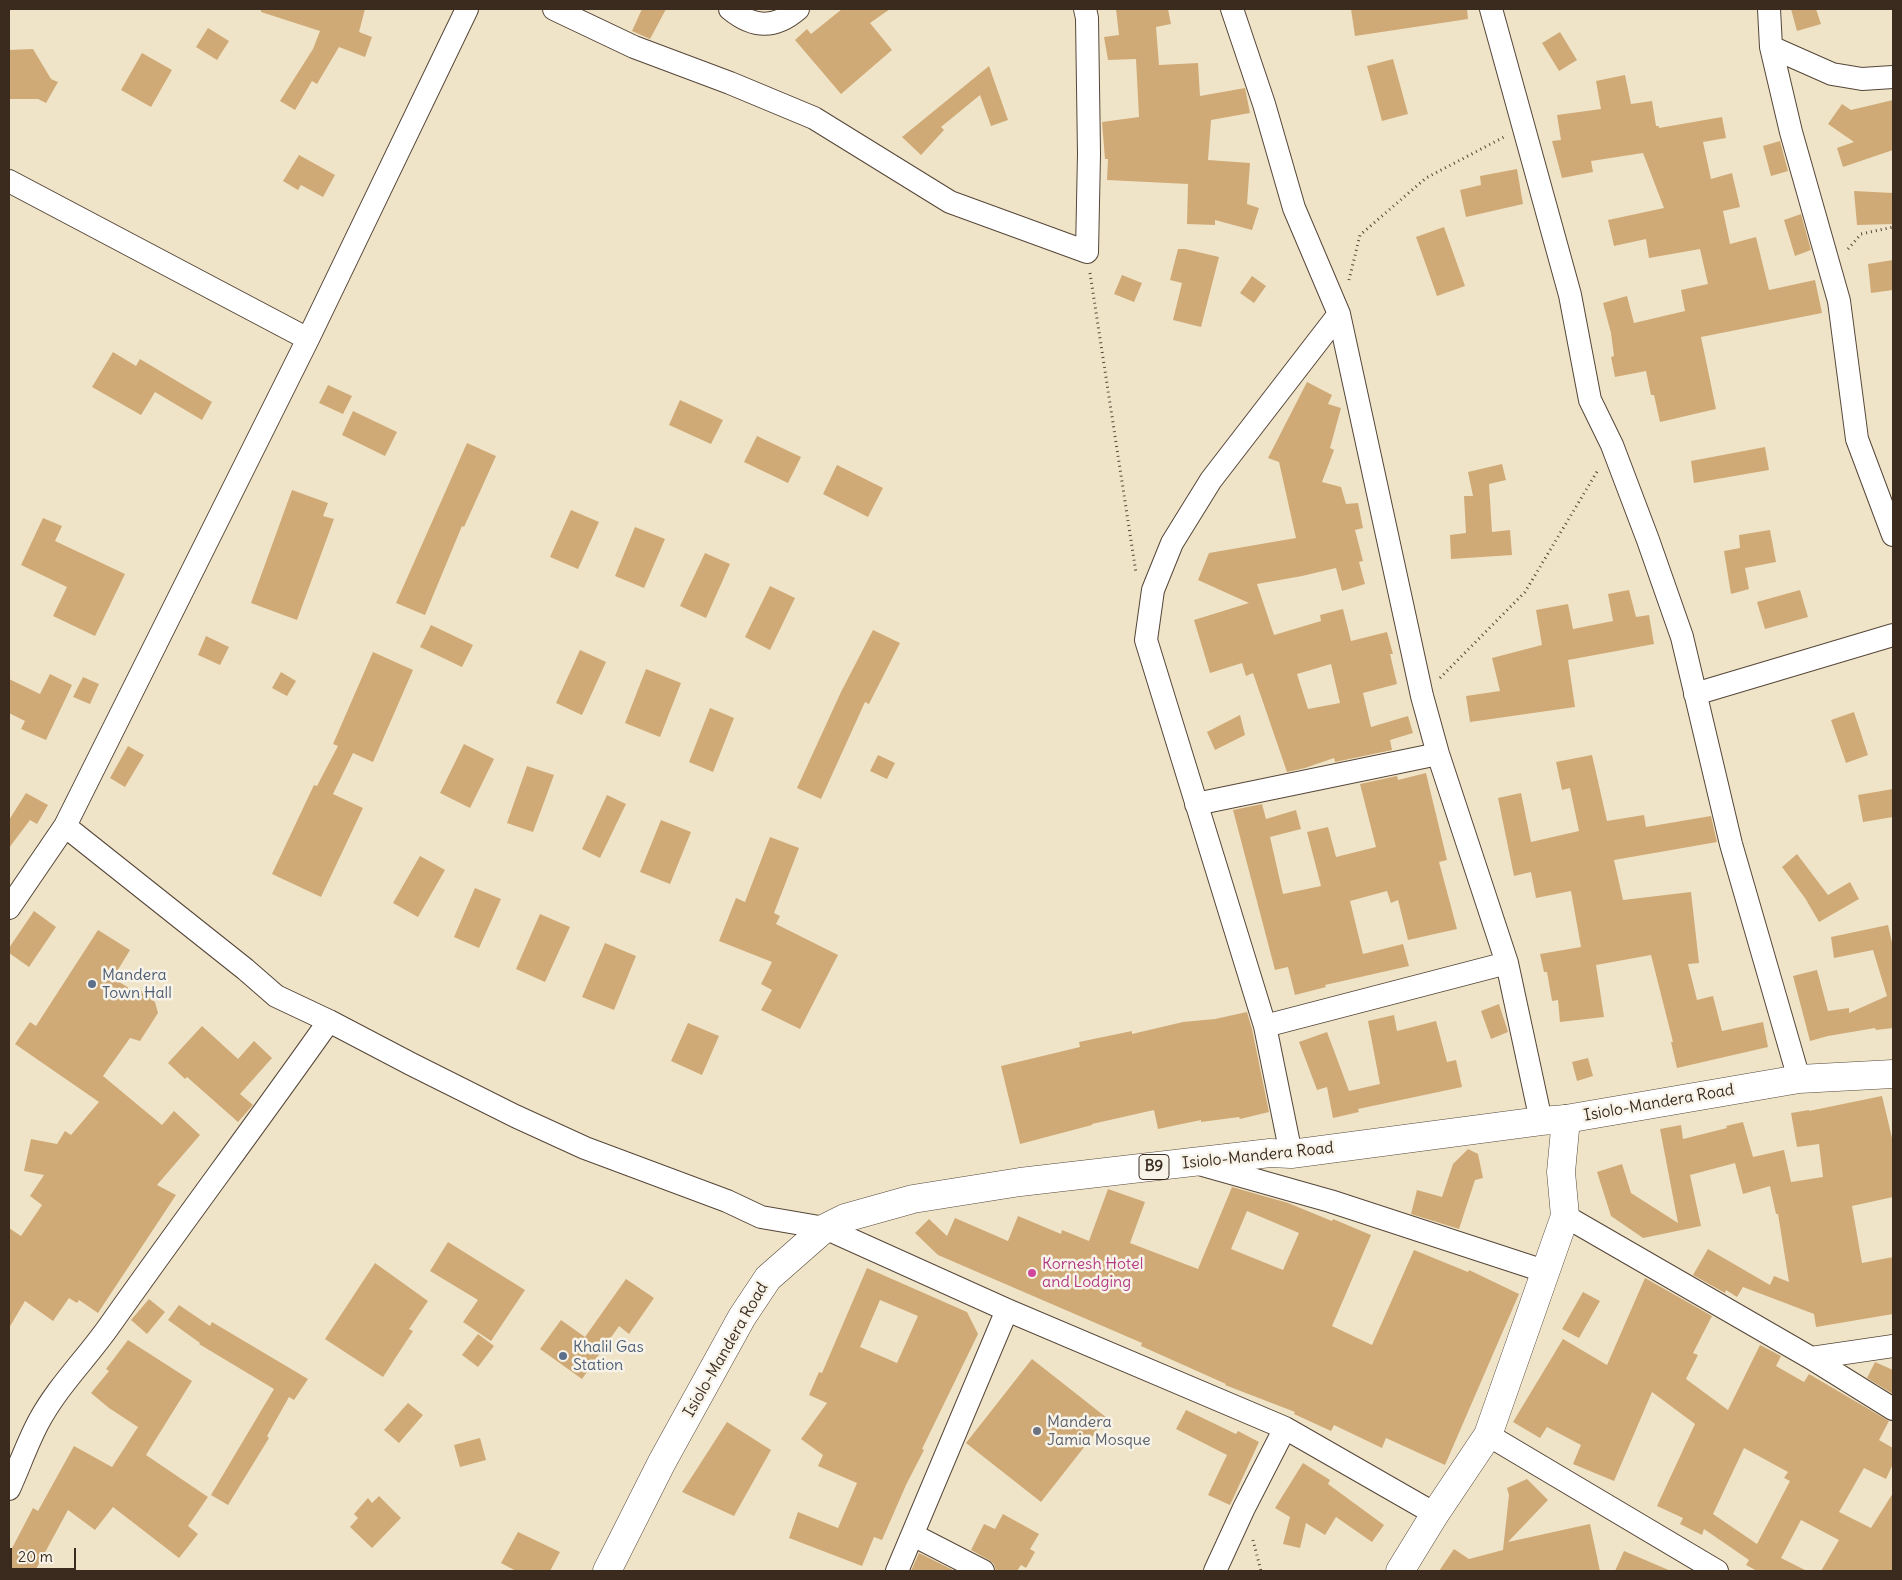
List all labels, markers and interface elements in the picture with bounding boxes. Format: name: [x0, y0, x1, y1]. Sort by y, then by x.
place label: Mandera Town Hall: [102, 965, 172, 1003]
marker: Mandera Town Hall: [86, 978, 98, 990]
street label: Isiolo-Mandera Road: [1582, 1080, 1736, 1126]
street label: Isiolo-Mandera Road: [1181, 1138, 1335, 1174]
road number: B9: [1139, 1154, 1169, 1180]
place label: Kornesh Hotel and Lodging: [1042, 1254, 1143, 1292]
marker: Kornesh Hotel and Lodging: [1026, 1267, 1038, 1279]
street label: Isiolo-Mandera Road: [680, 1279, 772, 1421]
place label: Khalil Gas Station: [573, 1337, 644, 1375]
marker: Khalil Gas Station: [557, 1350, 569, 1362]
place label: Mandera Jamia Mosque: [1047, 1412, 1151, 1450]
marker: Mandera Jamia Mosque: [1031, 1425, 1043, 1437]
scale bar: [12, 1538, 79, 1570]
text: 20 m: [18, 1547, 53, 1566]

